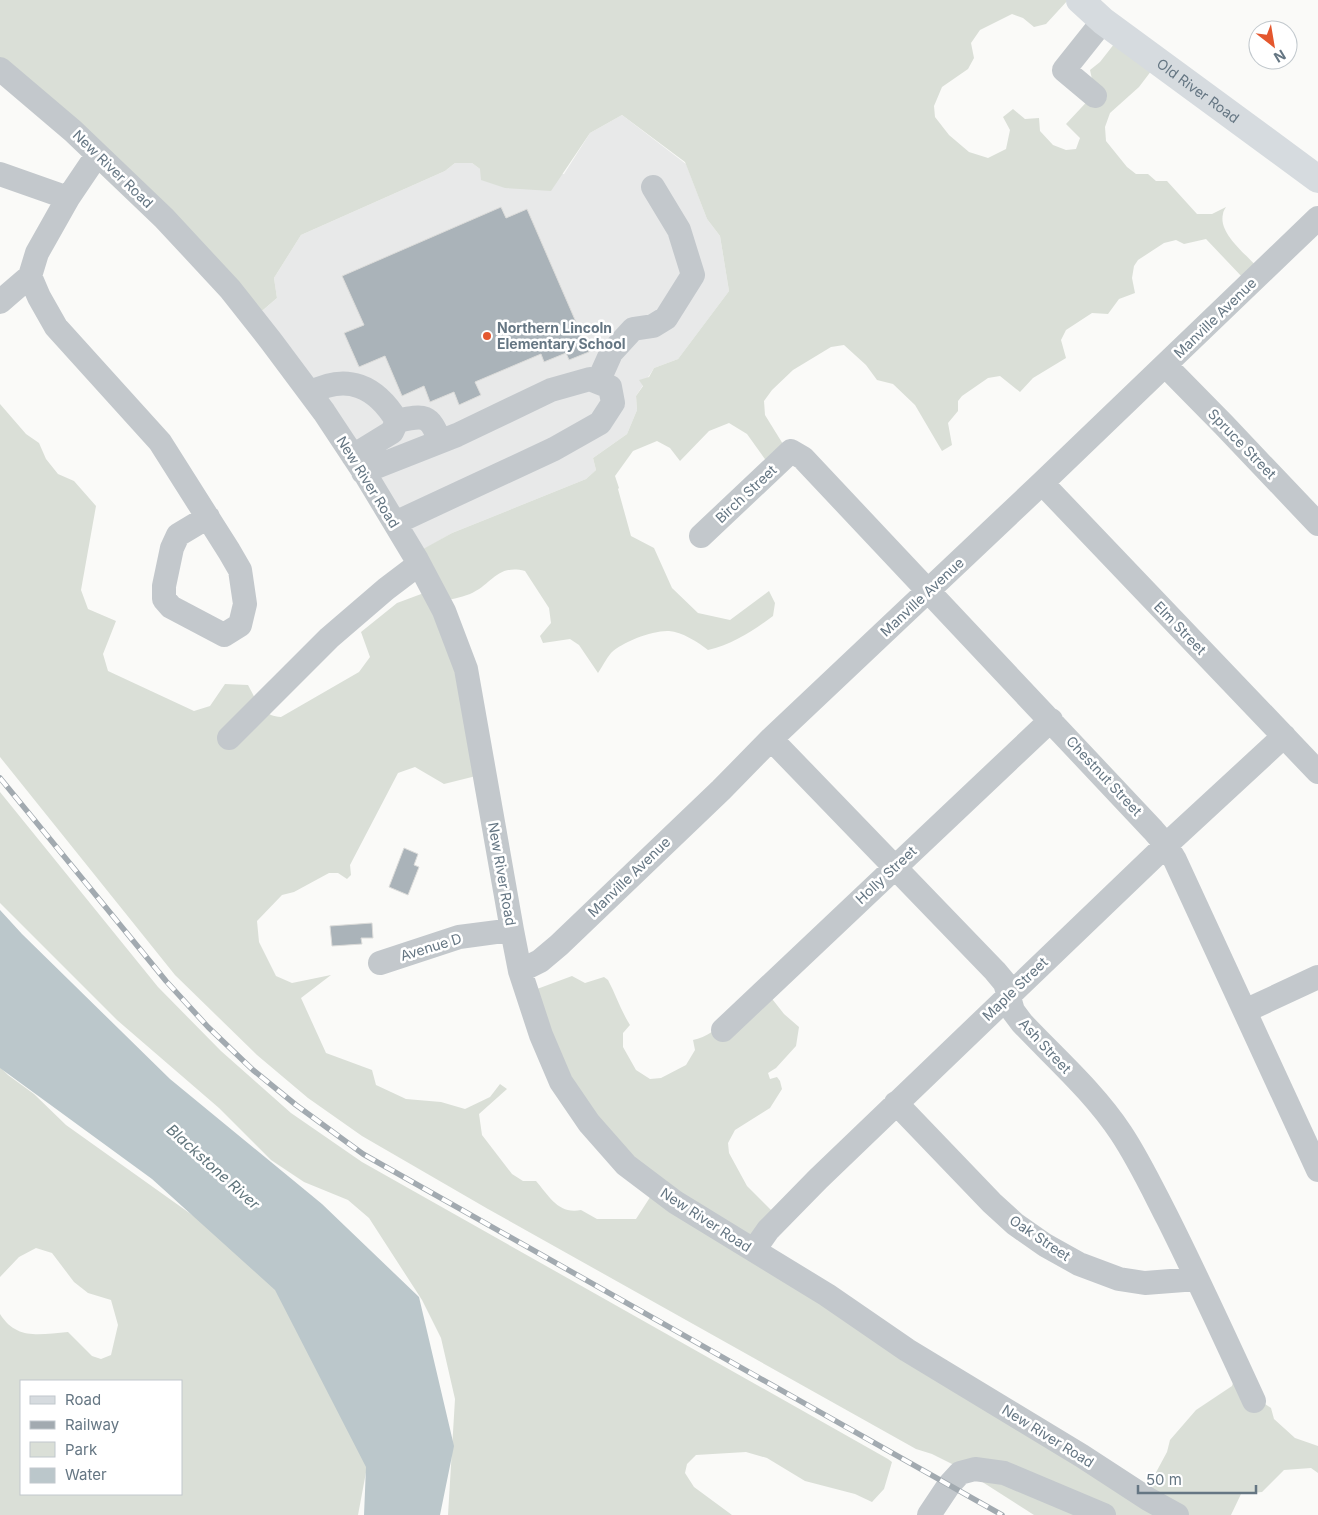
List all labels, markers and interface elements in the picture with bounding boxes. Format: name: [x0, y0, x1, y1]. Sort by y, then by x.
north arrow: [1248, 20, 1298, 70]
text: N: [1271, 47, 1289, 67]
street label: Old River Road: [1154, 55, 1243, 126]
street label: New River Road: [70, 126, 157, 211]
street label: Manville Avenue: [1170, 274, 1259, 361]
place label: Northern Lincoln Elementary School: [497, 319, 626, 352]
marker: Northern Lincoln Elementary School: [481, 330, 493, 342]
street label: Spruce Street: [1205, 405, 1280, 482]
street label: New River Road: [333, 433, 403, 531]
street label: Birch Street: [712, 461, 780, 526]
street label: Manville Avenue: [876, 554, 967, 640]
street label: Elm Street: [1151, 597, 1210, 658]
street label: Chestnut Street: [1063, 732, 1146, 820]
street label: New River Road: [485, 821, 520, 927]
street label: Manville Avenue: [584, 833, 673, 920]
street label: Holly Street: [852, 842, 920, 907]
street label: Avenue D: [398, 929, 464, 964]
street label: Maple Street: [979, 953, 1051, 1024]
street label: Ash Street: [1016, 1015, 1075, 1077]
water label: Blackstone River: [163, 1120, 264, 1214]
street label: New River Road: [658, 1184, 755, 1255]
street label: Oak Street: [1007, 1211, 1074, 1264]
legend: [20, 1380, 182, 1495]
text: Road: [65, 1390, 101, 1409]
street label: New River Road: [999, 1401, 1097, 1471]
text: Railway: [65, 1415, 120, 1434]
text: Park: [65, 1440, 98, 1459]
scale bar: [1138, 1462, 1256, 1494]
text: Water: [65, 1465, 107, 1484]
text: 50 m: [1146, 1470, 1182, 1489]

